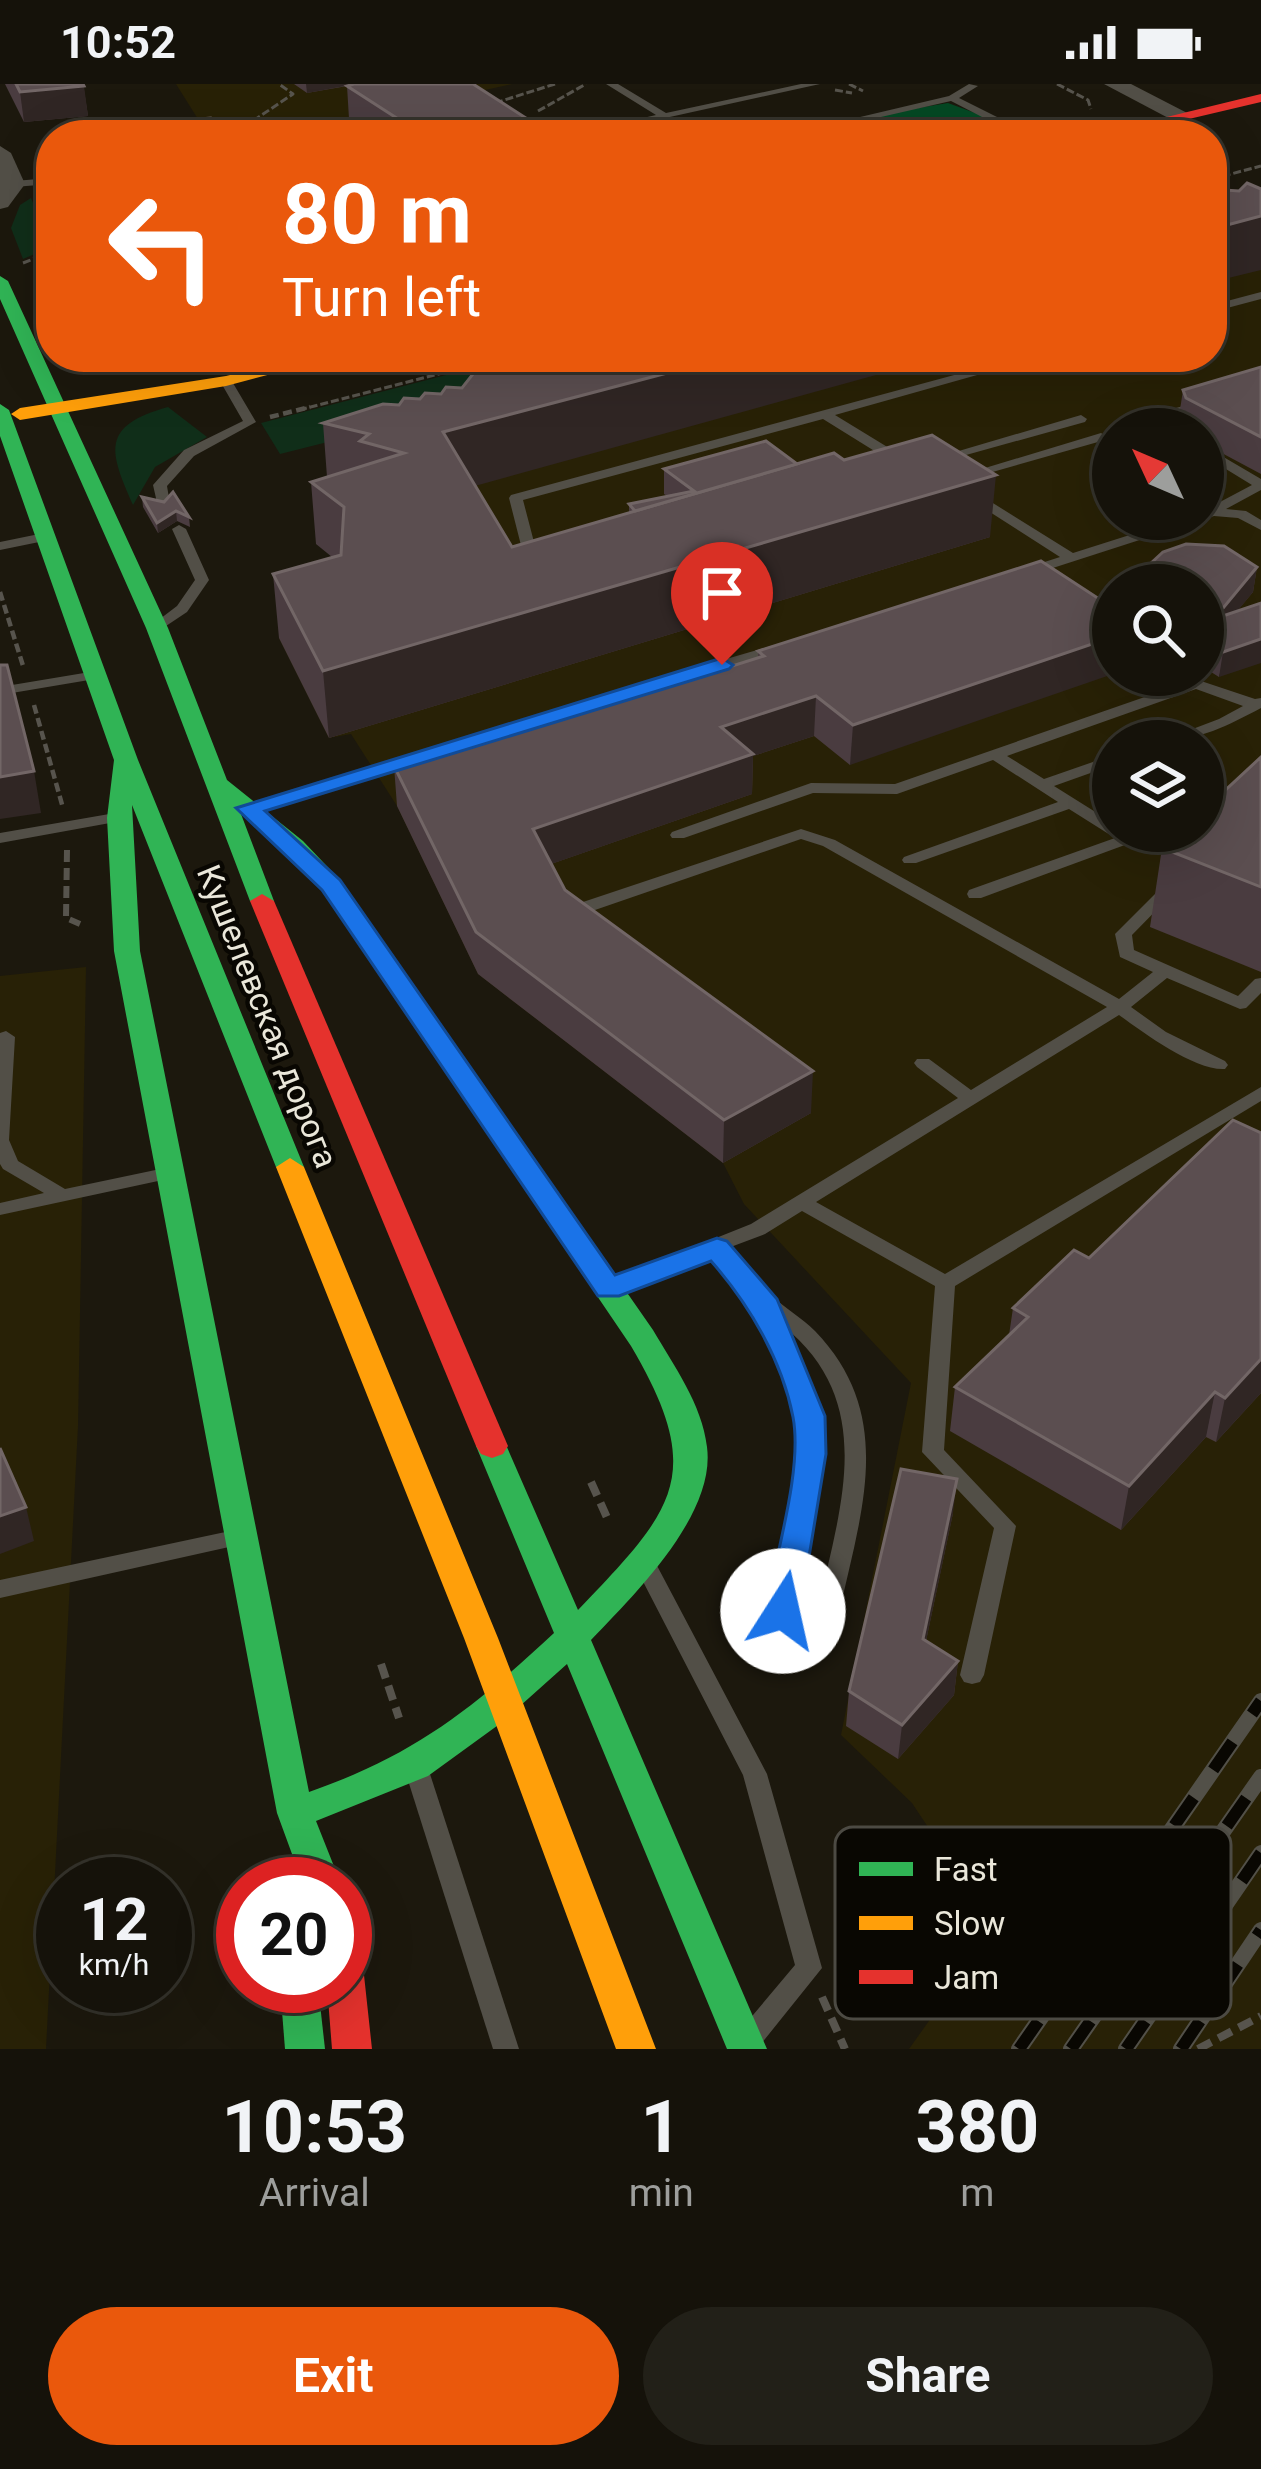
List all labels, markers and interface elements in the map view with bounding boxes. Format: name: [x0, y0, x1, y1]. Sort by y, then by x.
text: 10:52: [60, 16, 176, 69]
text: 80 m: [282, 165, 472, 264]
icon: left: [84, 168, 240, 324]
text: Turn left: [282, 266, 481, 329]
north arrow: [1092, 408, 1224, 540]
map controls: [1092, 408, 1224, 852]
pin: [671, 542, 773, 665]
icon: arrive: [689, 560, 755, 626]
button: search: [1092, 564, 1224, 696]
button: layers: [1092, 720, 1224, 852]
street label: Кушелевская дорога: [189, 859, 346, 1173]
position arrow: [720, 1548, 846, 1674]
legend: [835, 1827, 1231, 2019]
text: Fast: [934, 1850, 997, 1889]
speed limit sign: 20: [216, 1857, 372, 2013]
text: 12: [80, 1884, 148, 1955]
text: Slow: [934, 1904, 1005, 1943]
text: km/h: [79, 1947, 149, 1982]
text: Jam: [934, 1958, 999, 1997]
text: 10:53: [222, 2085, 407, 2170]
text: 1: [641, 2085, 682, 2170]
text: 380: [915, 2085, 1039, 2170]
text: Arrival: [259, 2170, 370, 2216]
text: min: [629, 2170, 694, 2216]
text: m: [960, 2170, 995, 2216]
button: Exit: [48, 2307, 619, 2445]
button: Share: [643, 2307, 1213, 2445]

